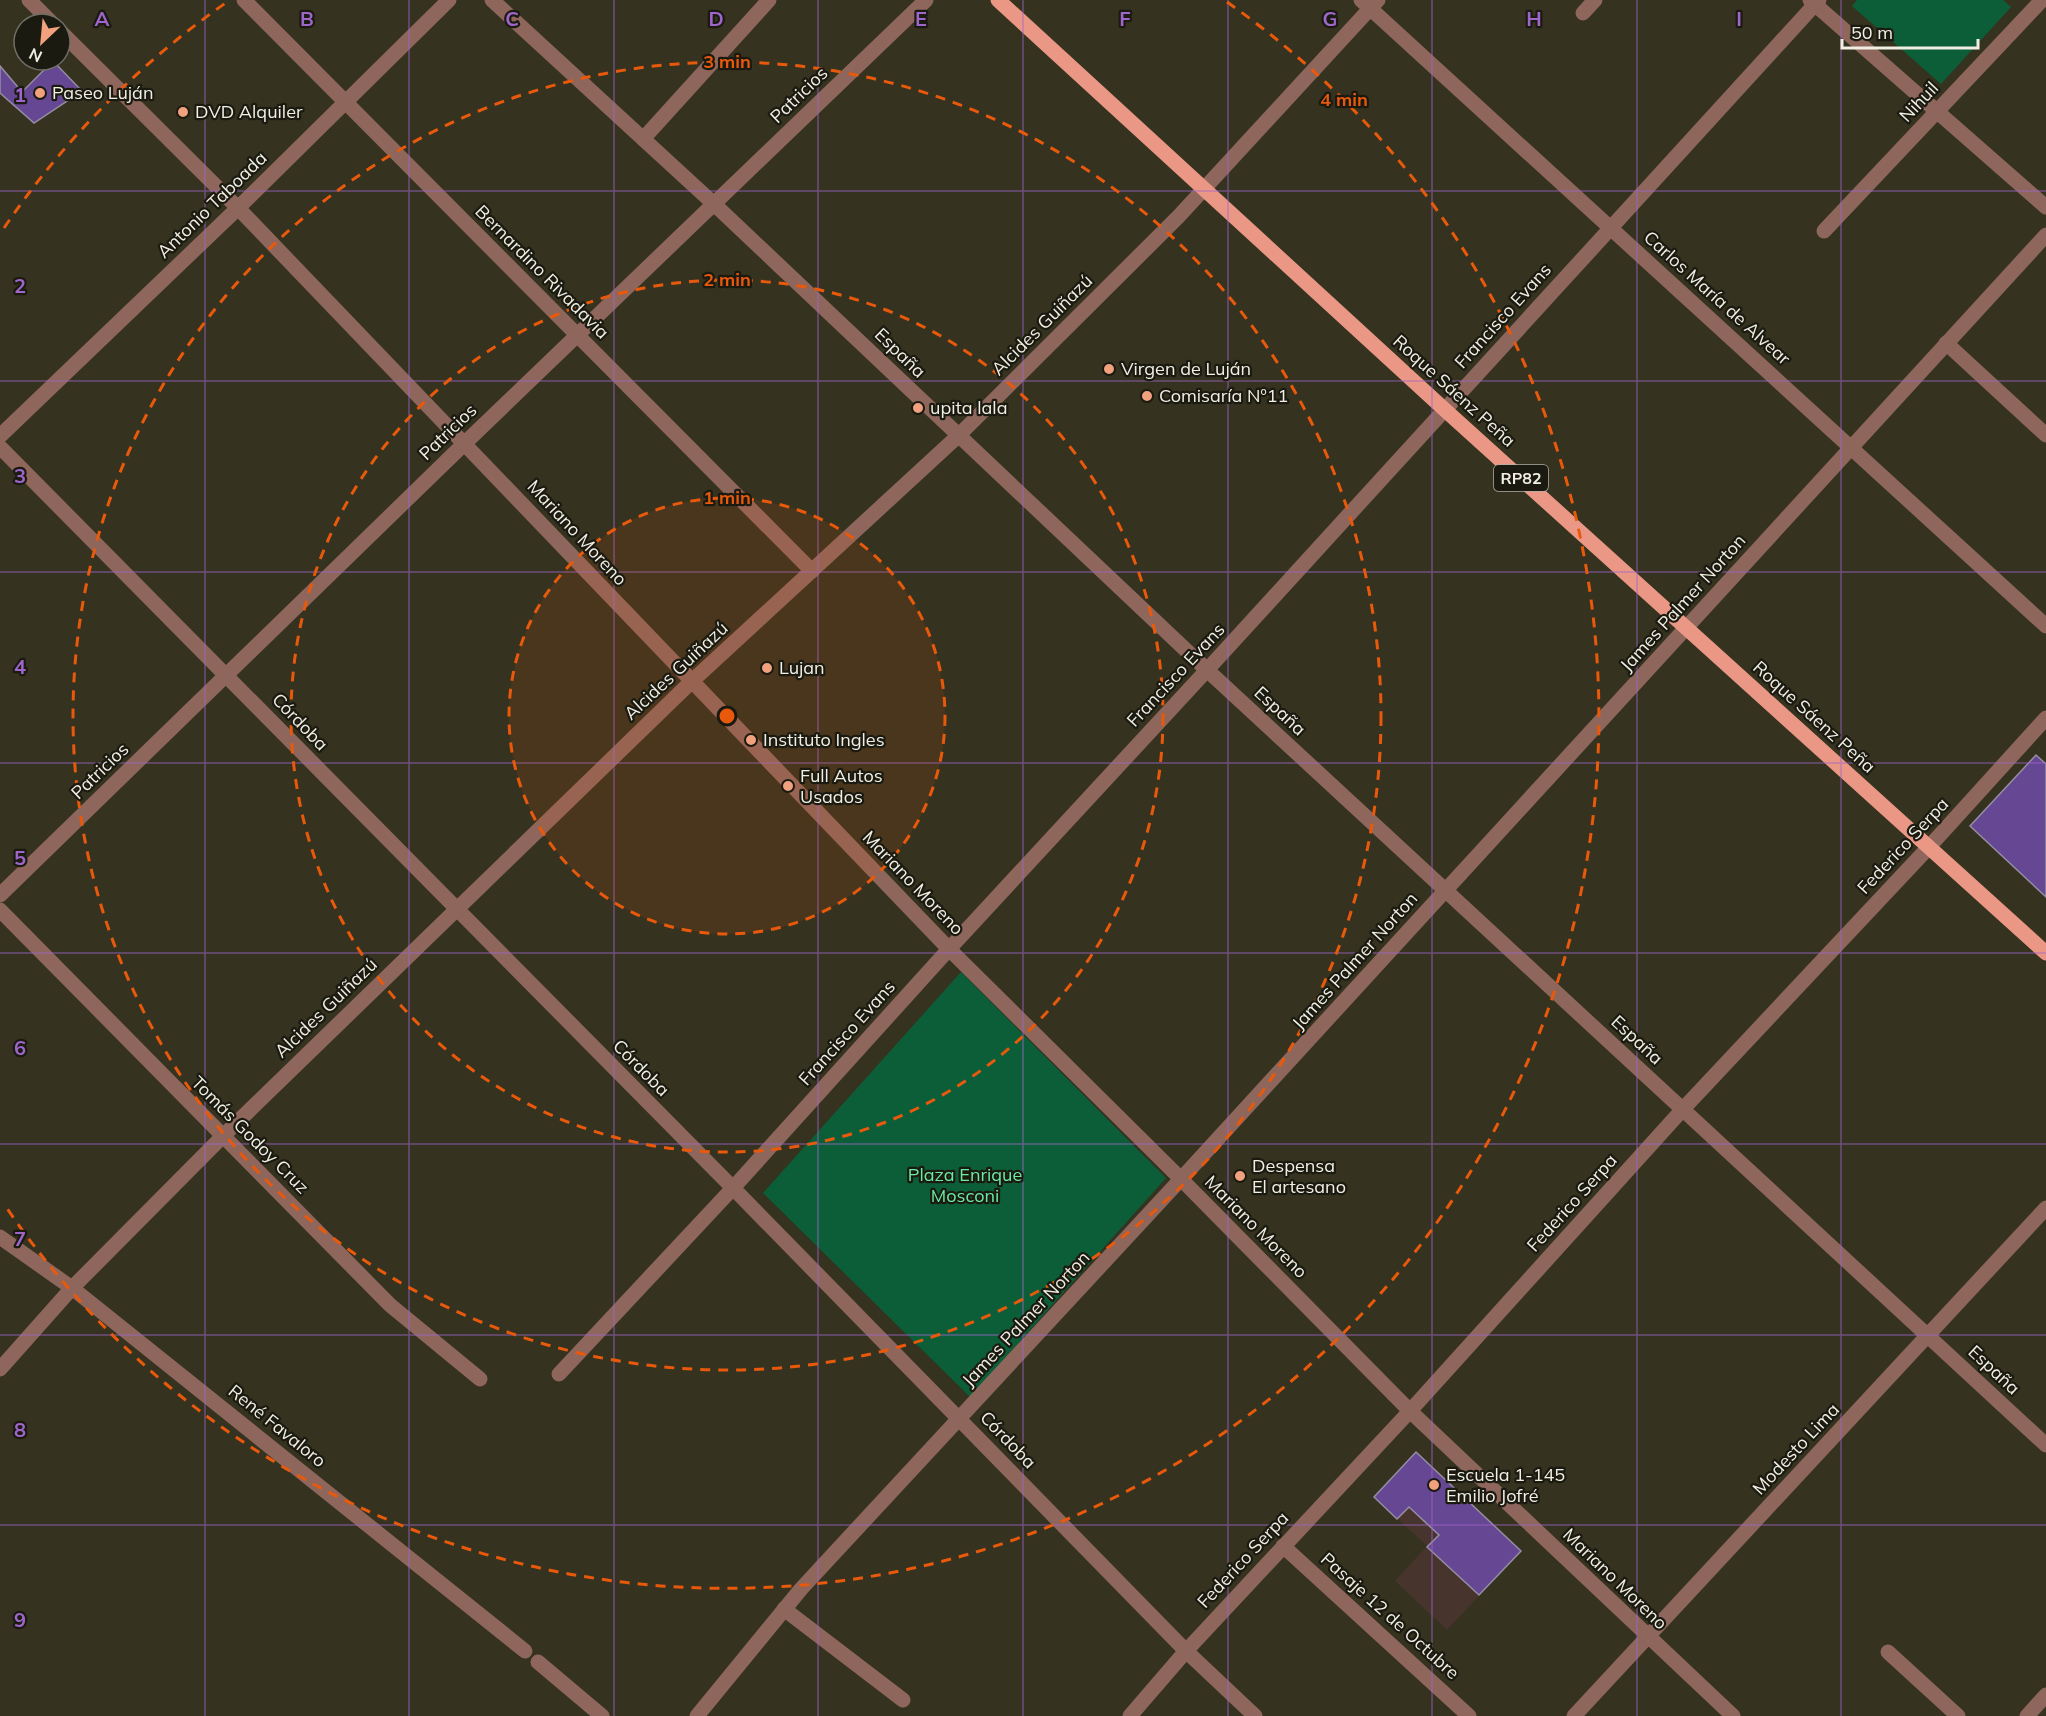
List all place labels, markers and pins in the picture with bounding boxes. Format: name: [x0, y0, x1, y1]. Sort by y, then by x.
place label: Paseo Luján: [52, 81, 153, 104]
marker: Paseo Luján: [33, 86, 47, 100]
place label: DVD Alquiler: [195, 100, 303, 123]
marker: DVD Alquiler: [176, 105, 190, 119]
place label: Virgen de Luján: [1121, 357, 1251, 380]
marker: Virgen de Luján: [1102, 362, 1116, 376]
place label: Comisaría Nº11: [1159, 384, 1288, 407]
marker: Comisaría Nº11: [1140, 389, 1154, 403]
place label: upita lala: [930, 396, 1007, 419]
marker: upita lala: [911, 401, 925, 415]
place label: Lujan: [779, 656, 825, 679]
marker: Lujan: [760, 661, 774, 675]
centre of rings: [717, 706, 737, 726]
place label: Instituto Ingles: [763, 728, 885, 751]
marker: Instituto Ingles: [744, 733, 758, 747]
place label: Full Autos Usados: [800, 764, 883, 808]
marker: Full Autos Usados: [781, 779, 795, 793]
place label: Despensa El artesano: [1252, 1154, 1346, 1198]
marker: Despensa El artesano: [1233, 1169, 1247, 1183]
place label: Escuela 1-145 Emilio Jofré: [1446, 1463, 1565, 1507]
marker: Escuela 1-145 Emilio Jofré: [1427, 1478, 1441, 1492]

